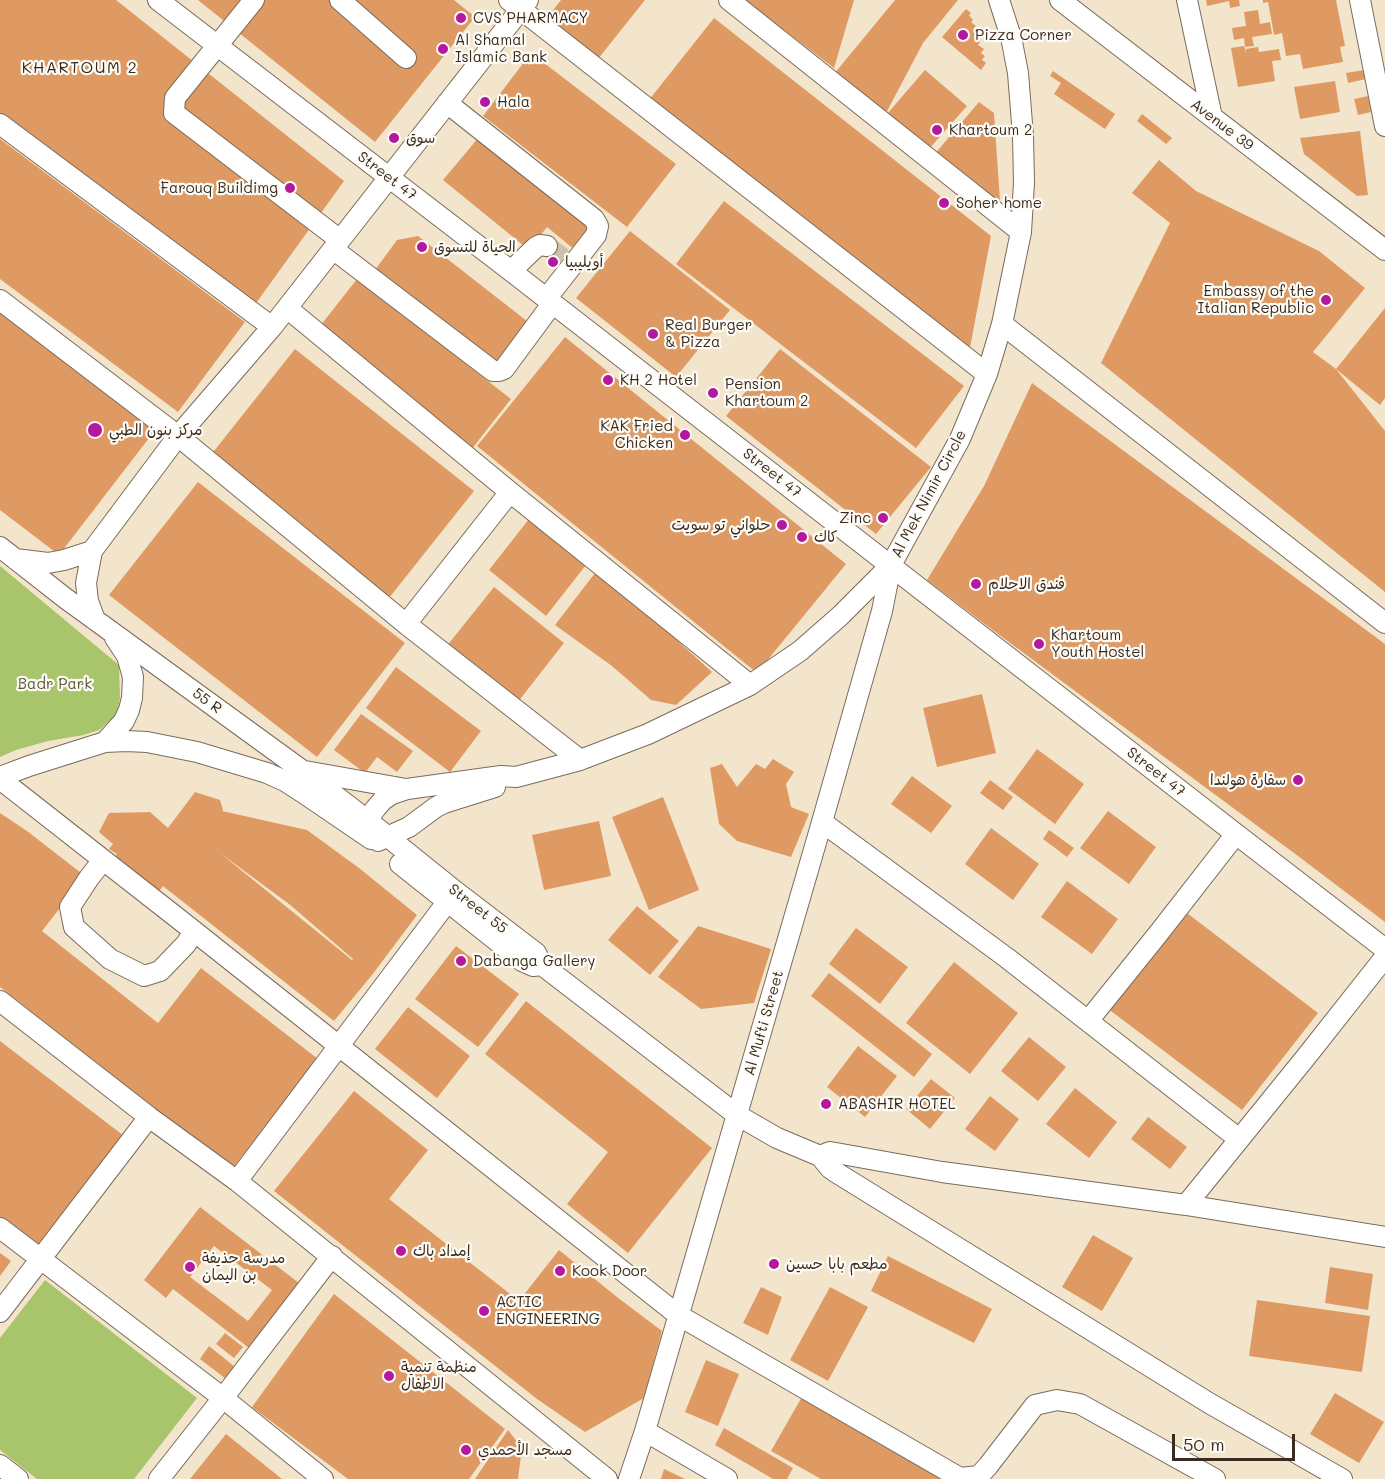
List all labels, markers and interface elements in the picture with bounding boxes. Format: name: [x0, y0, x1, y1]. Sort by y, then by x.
place label: CVS PHARMACY: [473, 9, 588, 27]
marker: CVS PHARMACY: [454, 11, 468, 25]
place label: Pizza Corner: [975, 26, 1072, 44]
marker: Pizza Corner: [956, 28, 970, 42]
place label: Al Shamal Islamic Bank: [455, 31, 547, 66]
marker: Al Shamal Islamic Bank: [436, 42, 450, 56]
district label: KHARTOUM 2: [22, 58, 138, 78]
place label: Hala: [497, 93, 530, 111]
marker: Hala: [478, 95, 492, 109]
street label: Avenue 39: [1187, 95, 1257, 155]
place label: Khartoum 2: [949, 121, 1032, 139]
marker: Khartoum 2: [930, 123, 944, 137]
place label: سوق: [406, 129, 435, 147]
marker: سوق: [387, 131, 401, 145]
street label: Street 47: [354, 148, 420, 204]
place label: Farouq Buildimg: [161, 179, 278, 197]
marker: Farouq Buildimg: [283, 181, 297, 195]
place label: Soher home: [956, 194, 1042, 212]
marker: Soher home: [937, 196, 951, 210]
place label: الحياة للتسوق: [434, 238, 516, 256]
marker: الحياة للتسوق: [415, 240, 429, 254]
place label: أويليبيا: [565, 253, 603, 271]
marker: أويليبيا: [546, 255, 560, 269]
place label: Embassy of the Italian Republic: [1198, 282, 1314, 317]
marker: Embassy of the Italian Republic: [1319, 293, 1333, 307]
place label: Real Burger & Pizza: [665, 316, 752, 351]
marker: Real Burger & Pizza: [646, 327, 660, 341]
place label: KH 2 Hotel: [620, 371, 697, 389]
marker: KH 2 Hotel: [601, 373, 615, 387]
place label: Pension Khartoum 2: [725, 375, 808, 410]
marker: Pension Khartoum 2: [706, 386, 720, 400]
place label: KAK Fried Chicken: [600, 417, 673, 452]
marker: مركز بنون الطبي: [86, 421, 104, 439]
place label: مركز بنون الطبي: [109, 421, 202, 439]
street label: Al Mek Nimir Circle: [888, 427, 970, 561]
marker: KAK Fried Chicken: [678, 428, 692, 442]
street label: Street 47: [739, 444, 805, 502]
place label: Zinc: [839, 509, 871, 527]
marker: Zinc: [876, 511, 890, 525]
place label: حلواني تو سويت: [672, 516, 770, 534]
marker: حلواني تو سويت: [775, 518, 789, 532]
place label: كاك: [814, 528, 837, 546]
marker: كاك: [795, 530, 809, 544]
place label: فندق الاحلام: [988, 575, 1065, 593]
marker: فندق الاحلام: [969, 577, 983, 591]
place label: Khartoum Youth Hostel: [1051, 626, 1144, 661]
marker: Khartoum Youth Hostel: [1032, 637, 1046, 651]
park label: Badr Park: [18, 675, 92, 693]
street label: 55 R: [189, 684, 225, 718]
street label: Street 47: [1123, 743, 1189, 801]
place label: سفارة هولندا: [1210, 771, 1286, 789]
marker: سفارة هولندا: [1291, 773, 1305, 787]
street label: Street 55: [445, 880, 511, 938]
place label: Dabanga Gallery: [473, 952, 595, 970]
marker: Dabanga Gallery: [454, 954, 468, 968]
street label: Al Mufti Street: [740, 968, 788, 1078]
place label: ABASHIR HOTEL: [838, 1095, 956, 1113]
marker: ABASHIR HOTEL: [819, 1097, 833, 1111]
place label: إمداد باك: [413, 1242, 470, 1260]
marker: إمداد باك: [394, 1244, 408, 1258]
place label: مدرسة حذيفة بن اليمان: [202, 1249, 285, 1284]
place label: مطعم بابا حسين: [786, 1255, 888, 1273]
marker: مطعم بابا حسين: [767, 1257, 781, 1271]
marker: مدرسة حذيفة بن اليمان: [183, 1260, 197, 1274]
place label: Kook Door: [572, 1262, 647, 1280]
marker: Kook Door: [553, 1264, 567, 1278]
place label: ACTIC ENGINEERING: [496, 1293, 600, 1328]
marker: ACTIC ENGINEERING: [477, 1304, 491, 1318]
place label: منظمة تنمية الاطفال: [401, 1358, 477, 1393]
marker: منظمة تنمية الاطفال: [382, 1369, 396, 1383]
scale bar: [1175, 1422, 1298, 1460]
text: 50 m: [1183, 1432, 1225, 1456]
place label: مسجد الأحمدي: [478, 1441, 572, 1459]
marker: مسجد الأحمدي: [459, 1443, 473, 1457]

